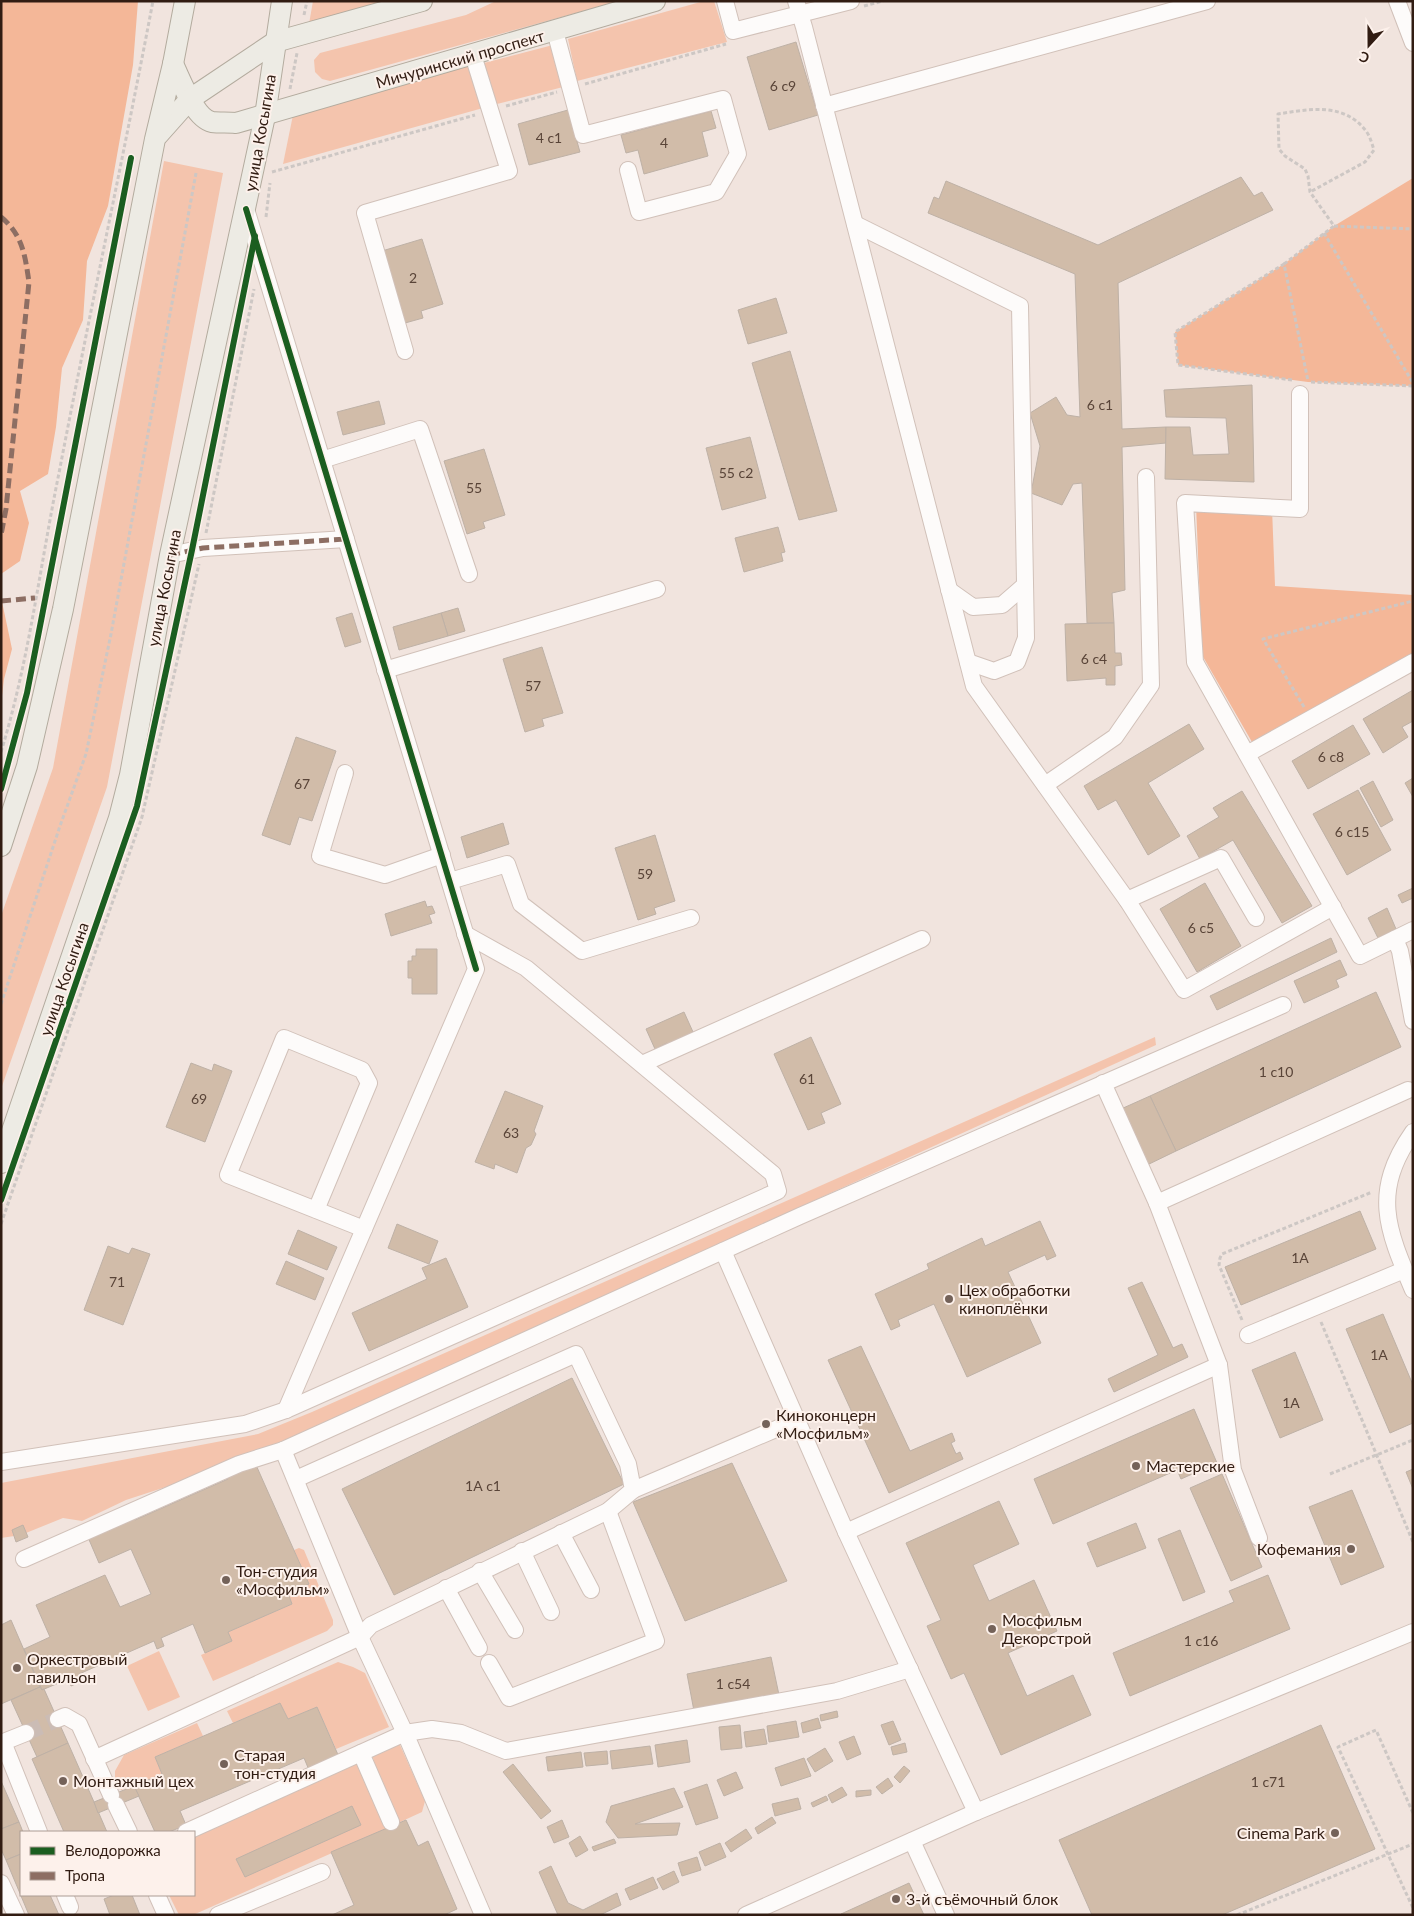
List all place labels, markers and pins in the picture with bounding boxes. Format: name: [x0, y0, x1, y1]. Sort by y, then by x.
place label: Цех обработки киноплёнки: [959, 1280, 1070, 1317]
marker: Цех обработки киноплёнки: [943, 1293, 955, 1305]
place label: Киноконцерн «Мосфильм»: [776, 1405, 876, 1442]
marker: Киноконцерн «Мосфильм»: [760, 1418, 772, 1430]
place label: Мастерские: [1146, 1456, 1235, 1475]
marker: Мастерские: [1130, 1460, 1142, 1472]
place label: Кофемания: [1257, 1539, 1341, 1558]
marker: Кофемания: [1345, 1543, 1357, 1555]
place label: Тон-студия «Мосфильм»: [236, 1561, 330, 1598]
marker: Тон-студия «Мосфильм»: [220, 1574, 232, 1586]
place label: Мосфильм Декорстрой: [1002, 1610, 1092, 1647]
marker: Мосфильм Декорстрой: [986, 1623, 998, 1635]
place label: Оркестровый павильон: [27, 1649, 127, 1686]
marker: Оркестровый павильон: [11, 1662, 23, 1674]
place label: Старая тон-студия: [234, 1745, 316, 1782]
marker: Старая тон-студия: [218, 1758, 230, 1770]
place label: Монтажный цех: [73, 1771, 194, 1790]
marker: Монтажный цех: [57, 1775, 69, 1787]
place label: Cinema Park: [1237, 1823, 1326, 1842]
marker: Cinema Park: [1329, 1827, 1341, 1839]
place label: 3-й съёмочный блок: [906, 1889, 1059, 1908]
marker: 3-й съёмочный блок: [890, 1893, 902, 1905]

